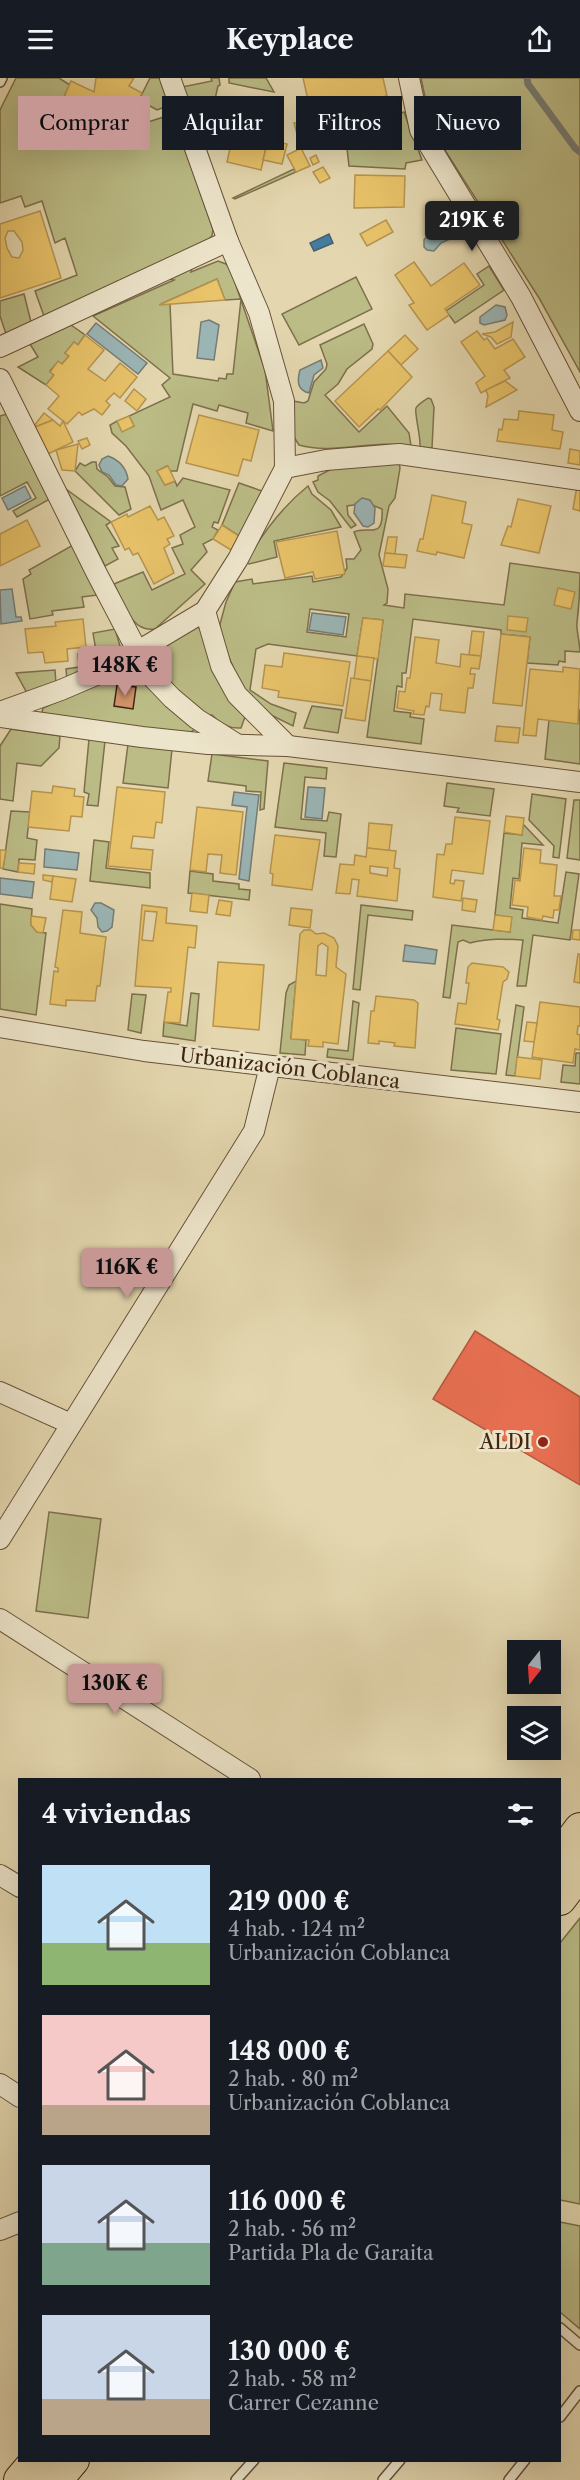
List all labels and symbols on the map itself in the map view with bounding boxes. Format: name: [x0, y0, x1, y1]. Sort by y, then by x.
pin: 219K €: [423, 201, 521, 252]
pin: 148K €: [76, 646, 174, 697]
street label: Urbanización Coblanca: [178, 1043, 402, 1093]
pin: 116K €: [78, 1248, 176, 1299]
place label: ALDI: [479, 1430, 531, 1454]
marker: ALDI: [536, 1435, 550, 1449]
north arrow: [507, 1640, 561, 1694]
pin: 130K €: [66, 1664, 164, 1715]

